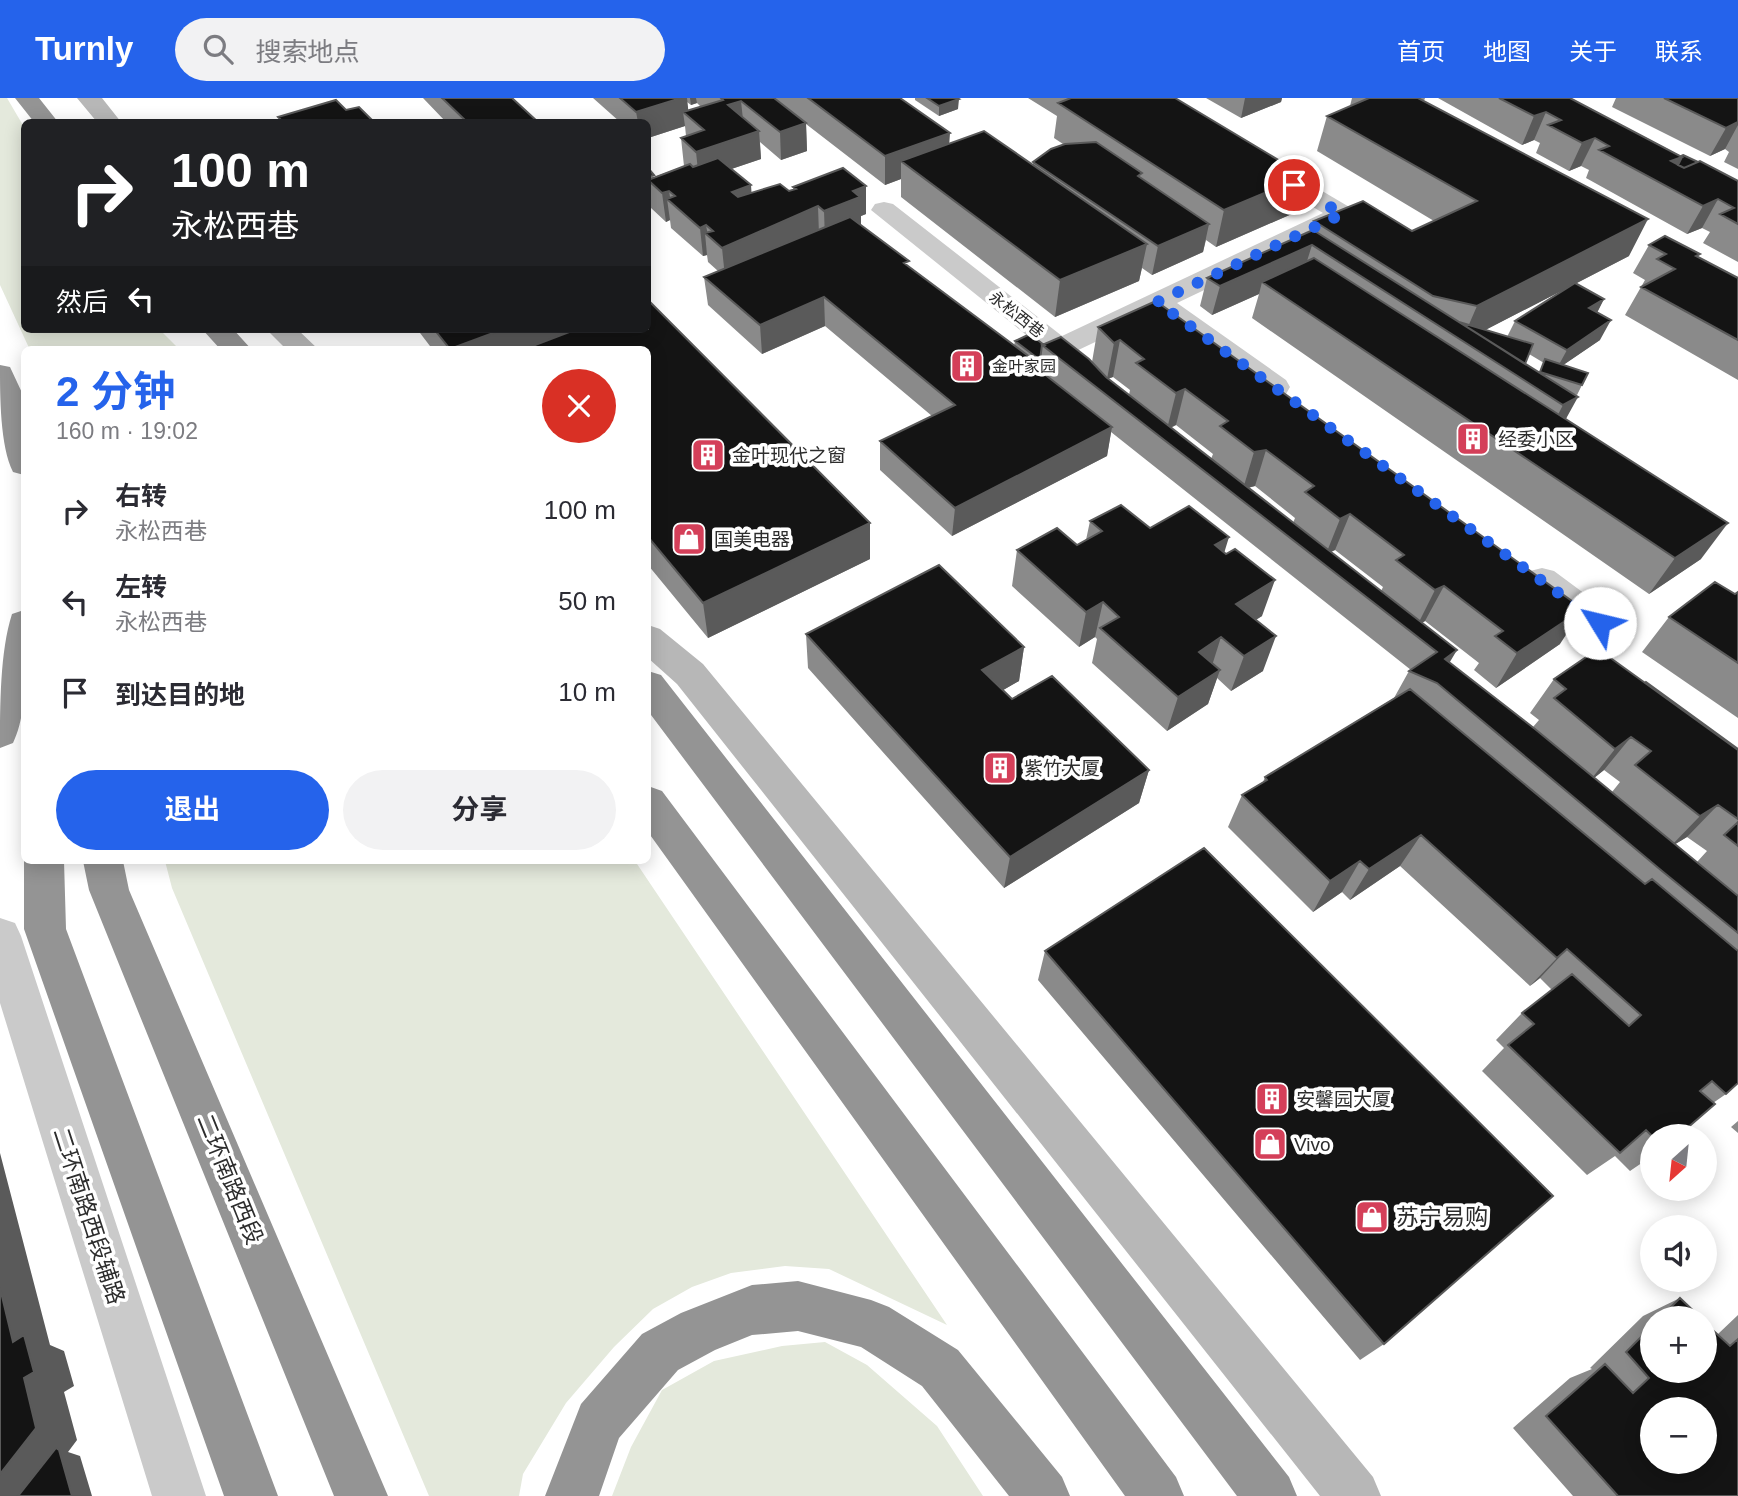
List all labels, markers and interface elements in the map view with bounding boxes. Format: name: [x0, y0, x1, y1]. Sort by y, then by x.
search box: [175, 18, 665, 81]
text: Turnly: [35, 30, 133, 67]
icon: search: [199, 30, 237, 68]
text: 搜索地点: [255, 37, 359, 67]
text: 首页: [1397, 38, 1445, 65]
text: 地图: [1483, 38, 1531, 65]
text: 关于: [1569, 38, 1617, 65]
text: 联系: [1655, 38, 1703, 65]
text: 100 m: [171, 143, 310, 197]
icon: right: [56, 147, 147, 238]
pin: [1264, 155, 1324, 215]
icon: arrive: [1275, 166, 1313, 204]
text: 永松西巷: [171, 208, 299, 244]
icon: left: [122, 280, 160, 318]
text: 然后: [56, 287, 108, 317]
street label: 永松西巷: [986, 288, 1047, 341]
building icon: 金叶家园: [948, 347, 986, 385]
place label: 金叶家园: [992, 358, 1056, 375]
text: 2 分钟: [56, 368, 175, 415]
button: close: [542, 369, 616, 443]
text: 160 m · 19:02: [56, 418, 198, 444]
building icon: 经委小区: [1454, 420, 1492, 458]
place label: 经委小区: [1498, 429, 1574, 450]
building icon: 金叶现代之窗: [689, 436, 727, 474]
place label: 金叶现代之窗: [732, 445, 846, 466]
text: 右转: [115, 481, 167, 511]
icon: right: [56, 492, 94, 530]
text: 100 m: [544, 495, 616, 525]
text: 永松西巷: [115, 518, 207, 544]
shop icon: 国美电器: [670, 520, 708, 558]
place label: 国美电器: [714, 529, 790, 550]
text: 左转: [115, 572, 167, 602]
icon: left: [56, 583, 94, 621]
text: 50 m: [558, 586, 616, 616]
position arrow: [1563, 586, 1637, 660]
text: 永松西巷: [115, 609, 207, 635]
icon: arrive: [56, 674, 94, 712]
text: 10 m: [558, 677, 616, 707]
text: 到达目的地: [115, 680, 245, 710]
building icon: 紫竹大厦: [981, 749, 1019, 787]
place label: 紫竹大厦: [1024, 758, 1100, 779]
button: 退出: [56, 770, 329, 850]
button: 分享: [343, 770, 616, 850]
building icon: 安馨园大厦: [1253, 1080, 1291, 1118]
place label: 安馨园大厦: [1296, 1089, 1391, 1110]
street label: 二环南路西段: [192, 1110, 268, 1248]
street label: 二环南路西段辅路: [48, 1124, 130, 1308]
north arrow: [1640, 1124, 1717, 1200]
map controls: [1640, 1124, 1717, 1474]
shop icon: Vivo: [1251, 1125, 1289, 1163]
place label: Vivo: [1294, 1134, 1331, 1155]
shop icon: 苏宁易购: [1353, 1198, 1391, 1236]
place label: 苏宁易购: [1396, 1204, 1488, 1230]
button: sound: [1640, 1215, 1717, 1292]
button: +: [1640, 1306, 1717, 1383]
button: −: [1640, 1397, 1717, 1474]

